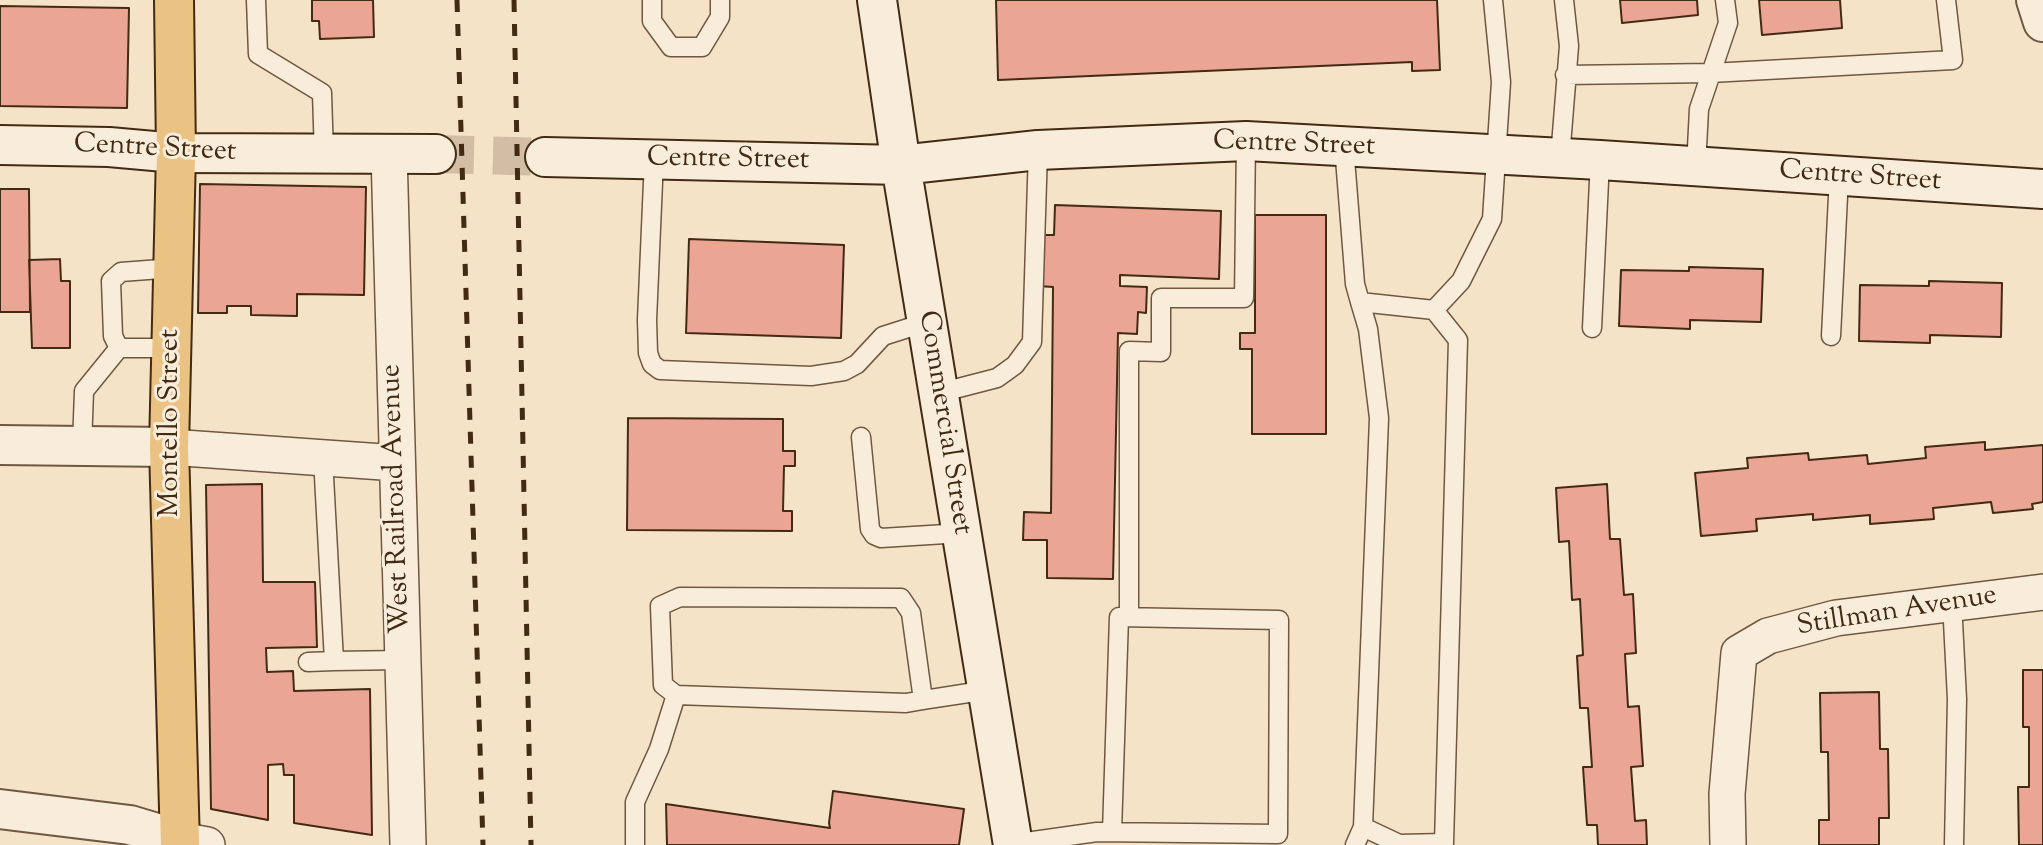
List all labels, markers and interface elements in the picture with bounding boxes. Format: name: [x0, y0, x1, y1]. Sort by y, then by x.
street label: Centre Street: [1212, 126, 1376, 166]
street label: Centre Street: [73, 129, 237, 171]
street label: Centre Street: [646, 143, 810, 179]
street label: Centre Street: [1778, 156, 1942, 200]
street label: Commercial Street: [909, 309, 977, 537]
street label: Montello Street: [155, 329, 189, 517]
street label: West Railroad Avenue: [376, 363, 420, 635]
street label: Stillman Avenue: [1795, 581, 1999, 645]

